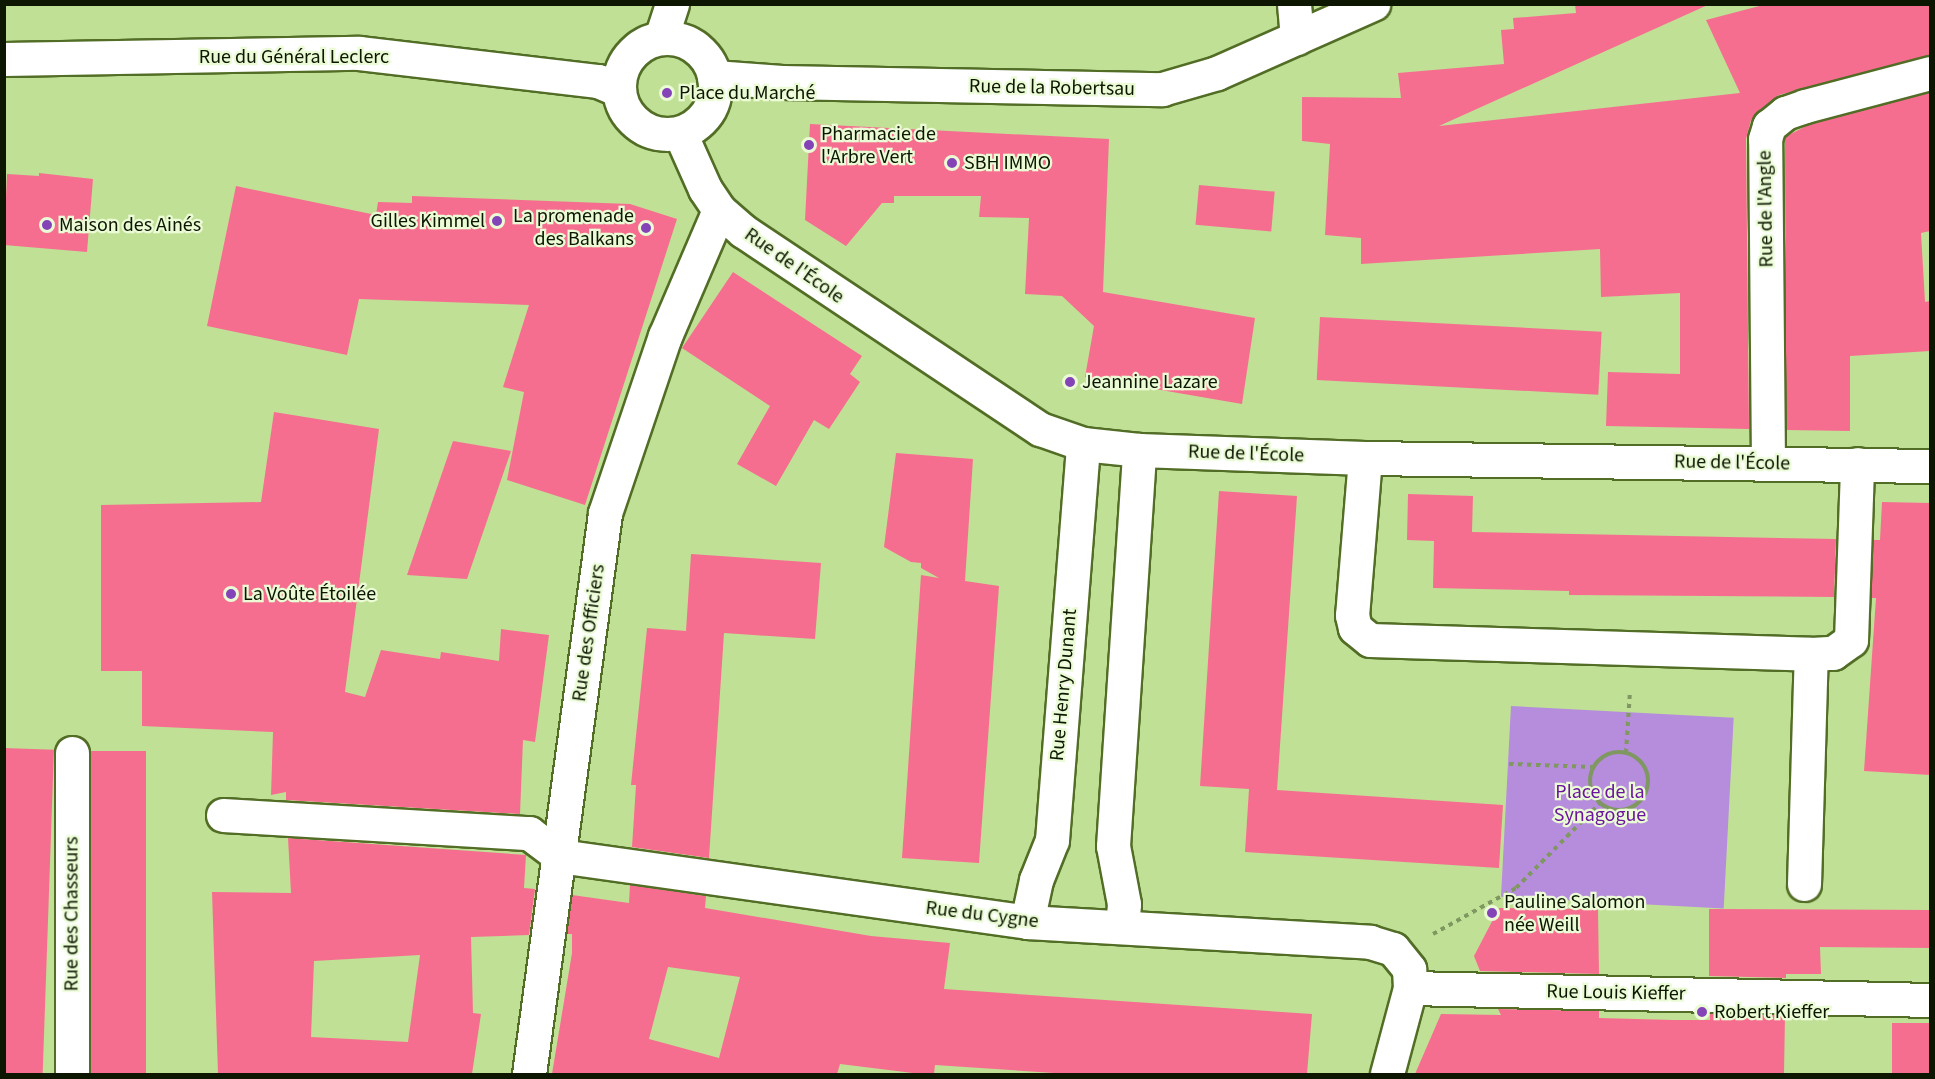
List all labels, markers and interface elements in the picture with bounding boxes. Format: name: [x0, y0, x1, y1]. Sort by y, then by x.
street label: Rue du Général Leclerc: [199, 45, 389, 69]
street label: Rue de la Robertsau: [969, 75, 1135, 101]
place label: Place du Marché: [679, 81, 815, 105]
marker: Place du Marché: [660, 86, 674, 100]
place label: Pharmacie de l'Arbre Vert: [821, 122, 936, 169]
marker: Pharmacie de l'Arbre Vert: [802, 138, 816, 152]
street label: Rue de l'Angle: [1753, 150, 1779, 268]
place label: SBH IMMO: [964, 151, 1051, 175]
marker: SBH IMMO: [945, 156, 959, 170]
place label: La promenade des Balkans: [513, 204, 634, 251]
place label: Gilles Kimmel: [371, 209, 485, 233]
place label: Maison des Ainés: [59, 213, 201, 237]
marker: Gilles Kimmel: [490, 214, 504, 228]
marker: Maison des Ainés: [40, 218, 54, 232]
marker: La promenade des Balkans: [639, 221, 653, 235]
street label: Rue de l'École: [740, 223, 848, 309]
place label: Jeannine Lazare: [1082, 370, 1218, 394]
marker: Jeannine Lazare: [1063, 375, 1077, 389]
street label: Rue de l'École: [1188, 440, 1304, 468]
street label: Rue de l'École: [1674, 450, 1790, 476]
street label: Rue des Officiers: [567, 563, 611, 703]
place label: La Voûte Étoilée: [243, 582, 376, 606]
marker: La Voûte Étoilée: [224, 587, 238, 601]
street label: Rue Henry Dunant: [1045, 608, 1083, 762]
park label: Place de la Synagogue: [1554, 780, 1646, 827]
street label: Rue des Chasseurs: [60, 837, 84, 991]
place label: Pauline Salomon née Weill: [1504, 890, 1645, 937]
street label: Rue du Cygne: [924, 896, 1040, 934]
marker: Pauline Salomon née Weill: [1485, 906, 1499, 920]
street label: Rue Louis Kieffer: [1546, 980, 1686, 1006]
place label: Robert Kieffer: [1714, 1000, 1829, 1024]
marker: Robert Kieffer: [1695, 1005, 1709, 1019]

